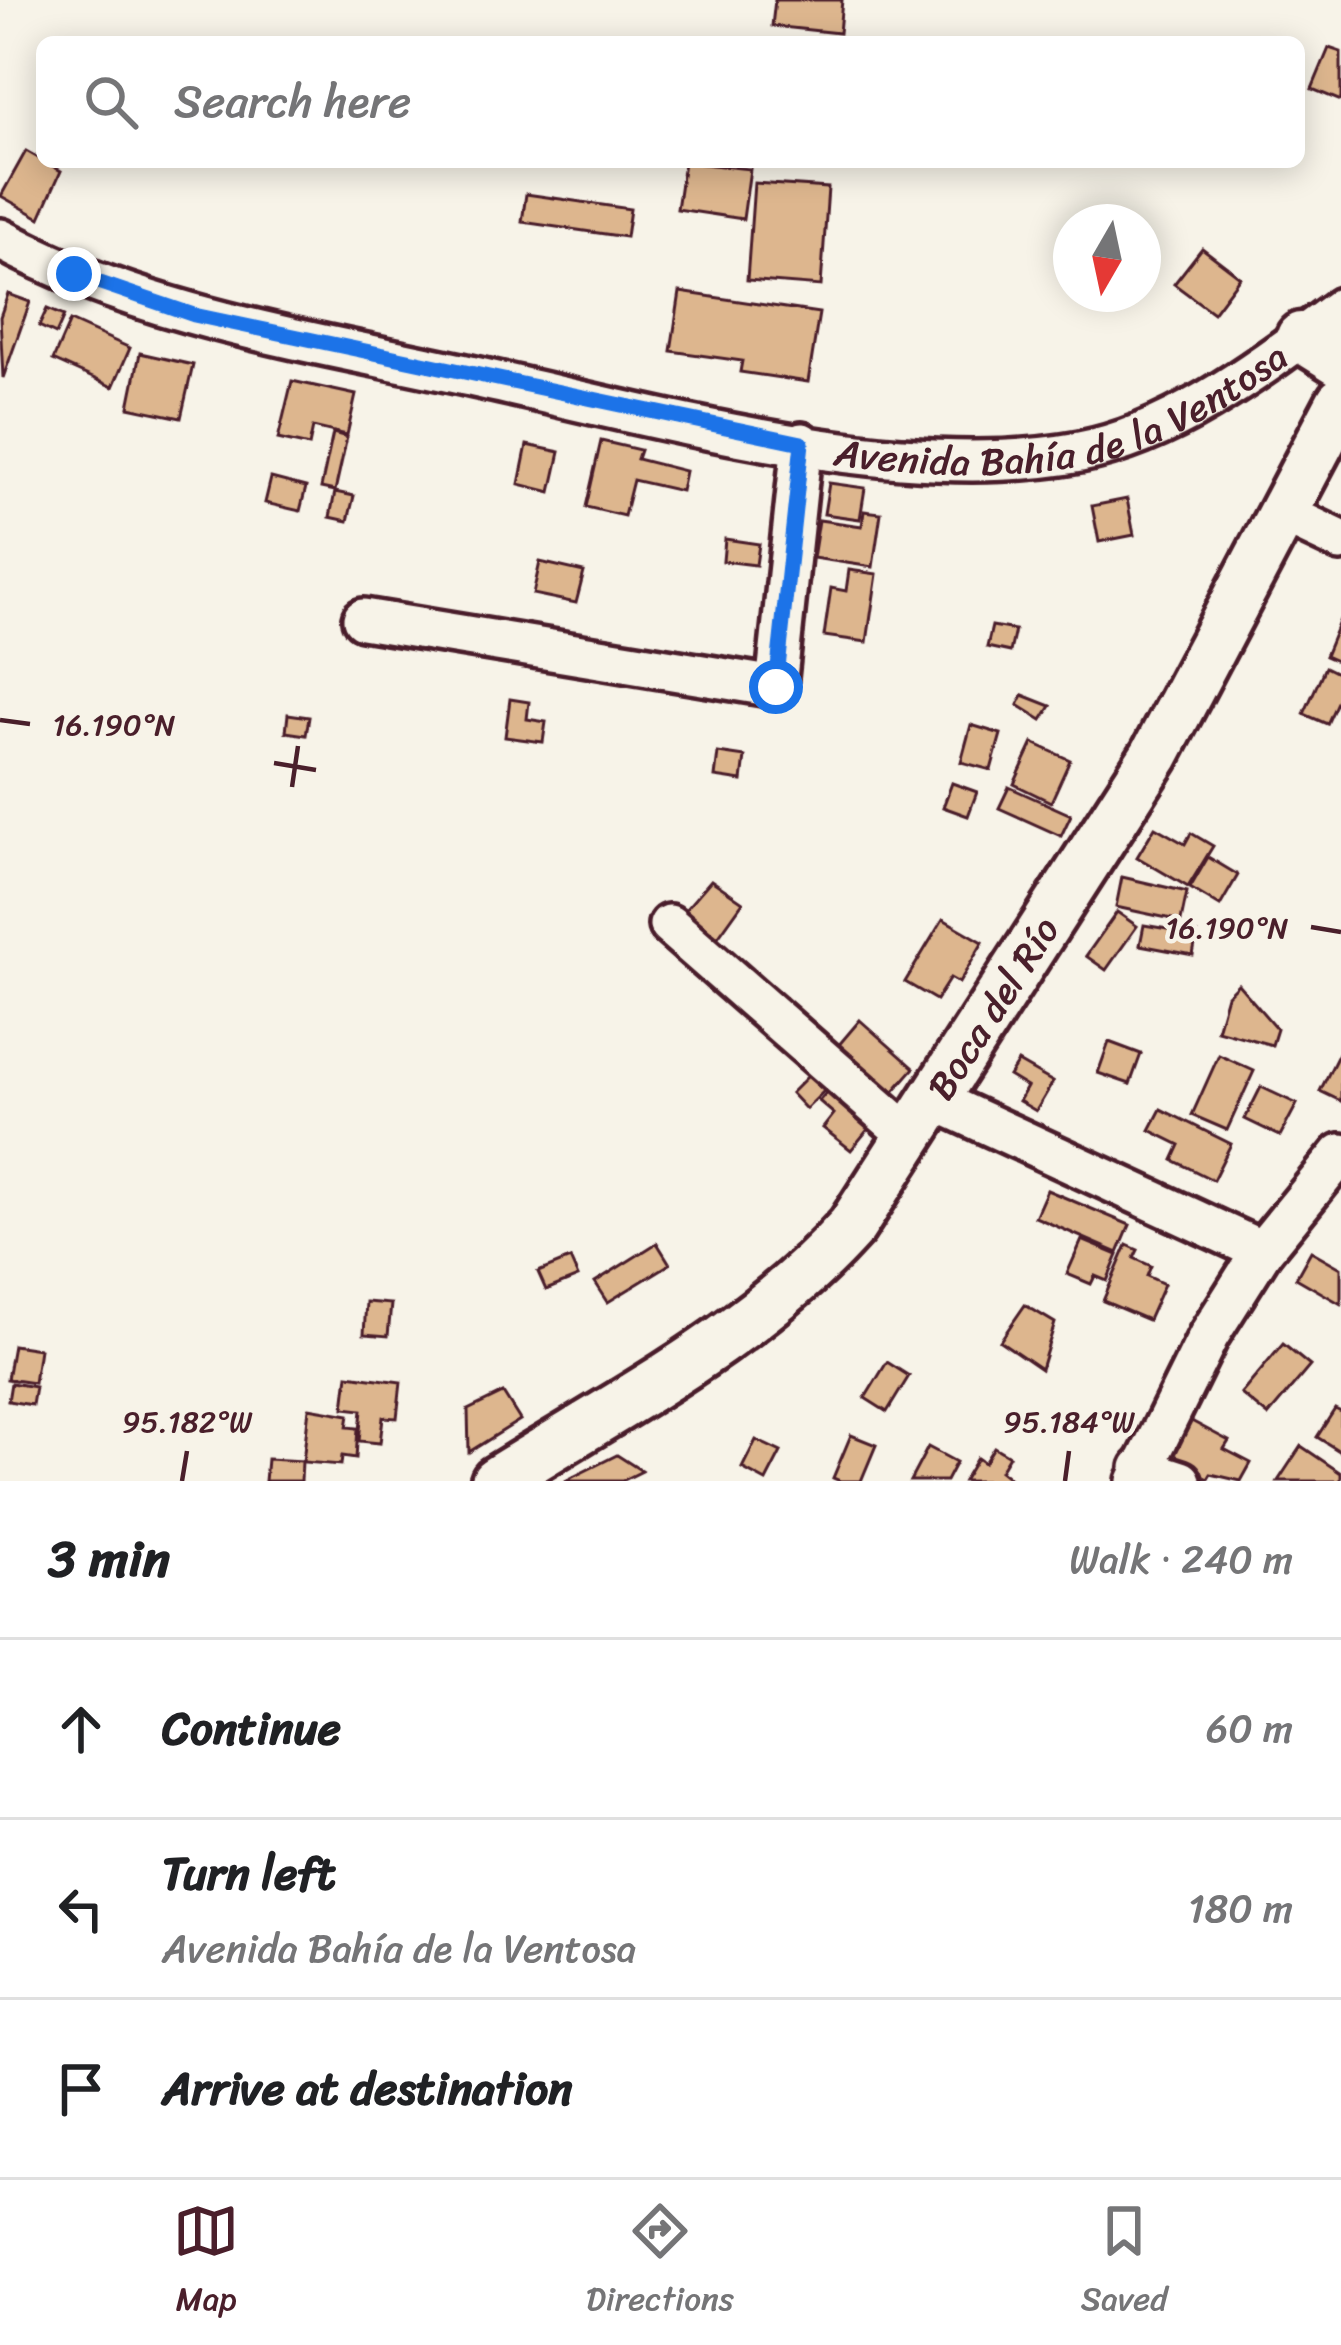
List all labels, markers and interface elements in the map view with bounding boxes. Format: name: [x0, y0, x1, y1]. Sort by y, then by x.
search box: [36, 36, 1305, 168]
text: Search here: [174, 62, 411, 142]
icon: search: [78, 69, 144, 135]
north arrow: [1053, 204, 1161, 312]
route end: [47, 247, 101, 301]
street label: Avenida Bahía de la Ventosa: [829, 323, 1303, 496]
route start: [749, 660, 803, 714]
text: 16.190°N: [53, 698, 176, 752]
text: 16.190°N: [1166, 901, 1289, 955]
street label: Boca del Río: [907, 902, 1078, 1114]
text: 95.182°W: [122, 1395, 253, 1449]
text: 95.184°W: [1003, 1395, 1136, 1449]
text: 3 min: [48, 1514, 170, 1604]
text: Walk · 240 m: [1069, 1525, 1293, 1594]
text: Continue: [162, 1689, 341, 1769]
text: 60 m: [1206, 1694, 1293, 1763]
icon: ahead: [48, 1696, 114, 1762]
text: Turn left: [162, 1834, 335, 1914]
text: 180 m: [1188, 1874, 1293, 1943]
icon: left: [48, 1876, 114, 1942]
text: Avenida Bahía de la Ventosa: [162, 1914, 636, 1983]
text: Arrive at destination: [162, 2049, 572, 2129]
icon: arrive: [48, 2056, 114, 2122]
tab: Map: [173, 2198, 239, 2328]
tab: Directions: [586, 2198, 734, 2328]
tab: Saved: [1081, 2198, 1168, 2328]

